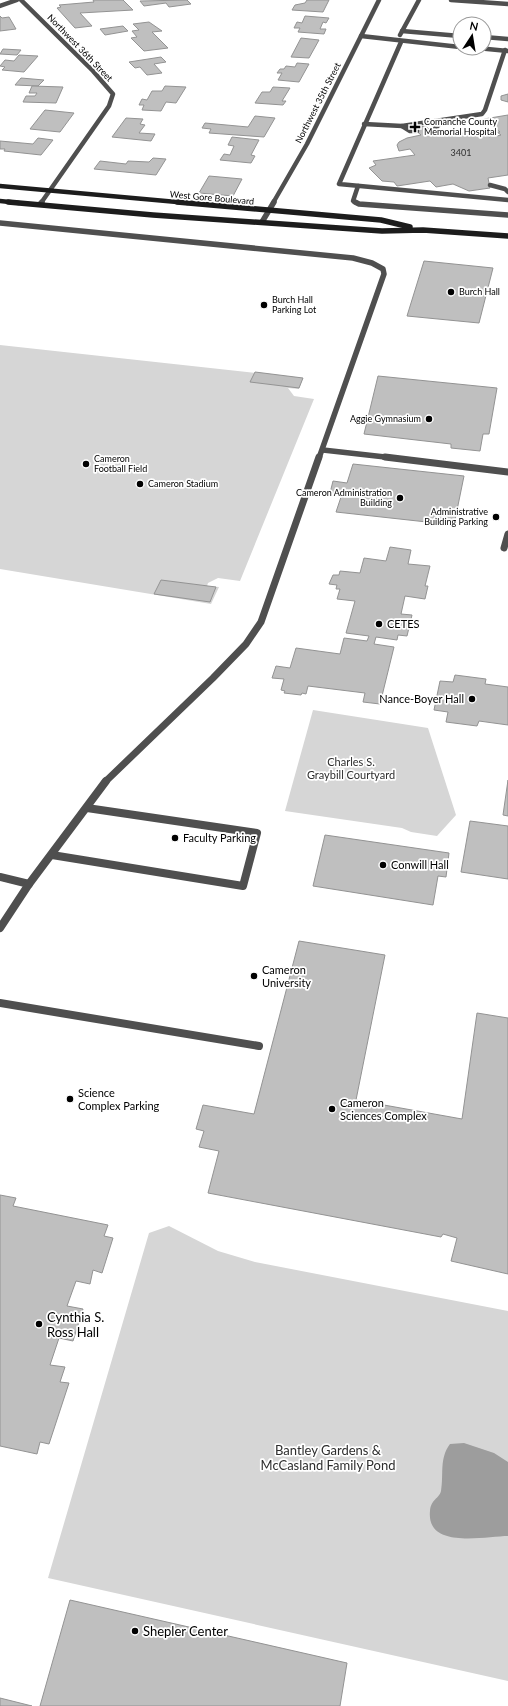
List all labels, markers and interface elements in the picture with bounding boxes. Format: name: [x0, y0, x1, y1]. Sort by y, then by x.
street label: Northwest 36th Street: [45, 12, 116, 84]
north arrow: [452, 16, 492, 56]
text: N: [469, 18, 480, 33]
street label: Northwest 35th Street: [292, 60, 343, 145]
place label: Comanche County Memorial Hospital: [424, 116, 498, 137]
marker: Comanche County Memorial Hospital: [409, 121, 421, 133]
house number: 3401: [451, 147, 471, 158]
street label: West Gore Boulevard: [169, 188, 255, 207]
place label: Burch Hall: [459, 286, 500, 297]
marker: Burch Hall: [446, 287, 456, 297]
place label: Burch Hall Parking Lot: [272, 294, 317, 315]
marker: Burch Hall Parking Lot: [259, 300, 269, 310]
place label: Aggie Gymnasium: [350, 413, 421, 424]
marker: Aggie Gymnasium: [424, 414, 434, 424]
place label: Cameron Football Field: [94, 453, 147, 474]
marker: Cameron Football Field: [81, 459, 91, 469]
place label: Cameron Stadium: [148, 478, 218, 489]
marker: Cameron Stadium: [135, 479, 145, 489]
place label: Cameron Administration Building: [296, 487, 392, 508]
marker: Cameron Administration Building: [395, 493, 405, 503]
place label: Administrative Building Parking: [424, 506, 488, 527]
marker: Administrative Building Parking: [491, 512, 501, 522]
place label: CETES: [387, 617, 420, 630]
marker: CETES: [374, 619, 384, 629]
place label: Nance-Boyer Hall: [379, 692, 464, 705]
marker: Nance-Boyer Hall: [467, 694, 477, 704]
park label: Charles S. Graybill Courtyard: [307, 755, 395, 781]
place label: Faculty Parking: [183, 831, 256, 844]
marker: Faculty Parking: [170, 833, 180, 843]
place label: Conwill Hall: [391, 858, 449, 871]
marker: Conwill Hall: [378, 860, 388, 870]
place label: Cameron University: [262, 963, 311, 989]
marker: Cameron University: [249, 971, 259, 981]
place label: Science Complex Parking: [78, 1086, 160, 1112]
marker: Science Complex Parking: [65, 1094, 75, 1104]
place label: Cameron Sciences Complex: [340, 1096, 427, 1122]
marker: Cameron Sciences Complex: [327, 1104, 337, 1114]
place label: Cynthia S. Ross Hall: [47, 1309, 104, 1340]
marker: Cynthia S. Ross Hall: [34, 1319, 44, 1329]
park label: Bantley Gardens & McCasland Family Pond: [261, 1442, 395, 1473]
place label: Shepler Center: [143, 1623, 228, 1639]
marker: Shepler Center: [130, 1626, 140, 1636]

